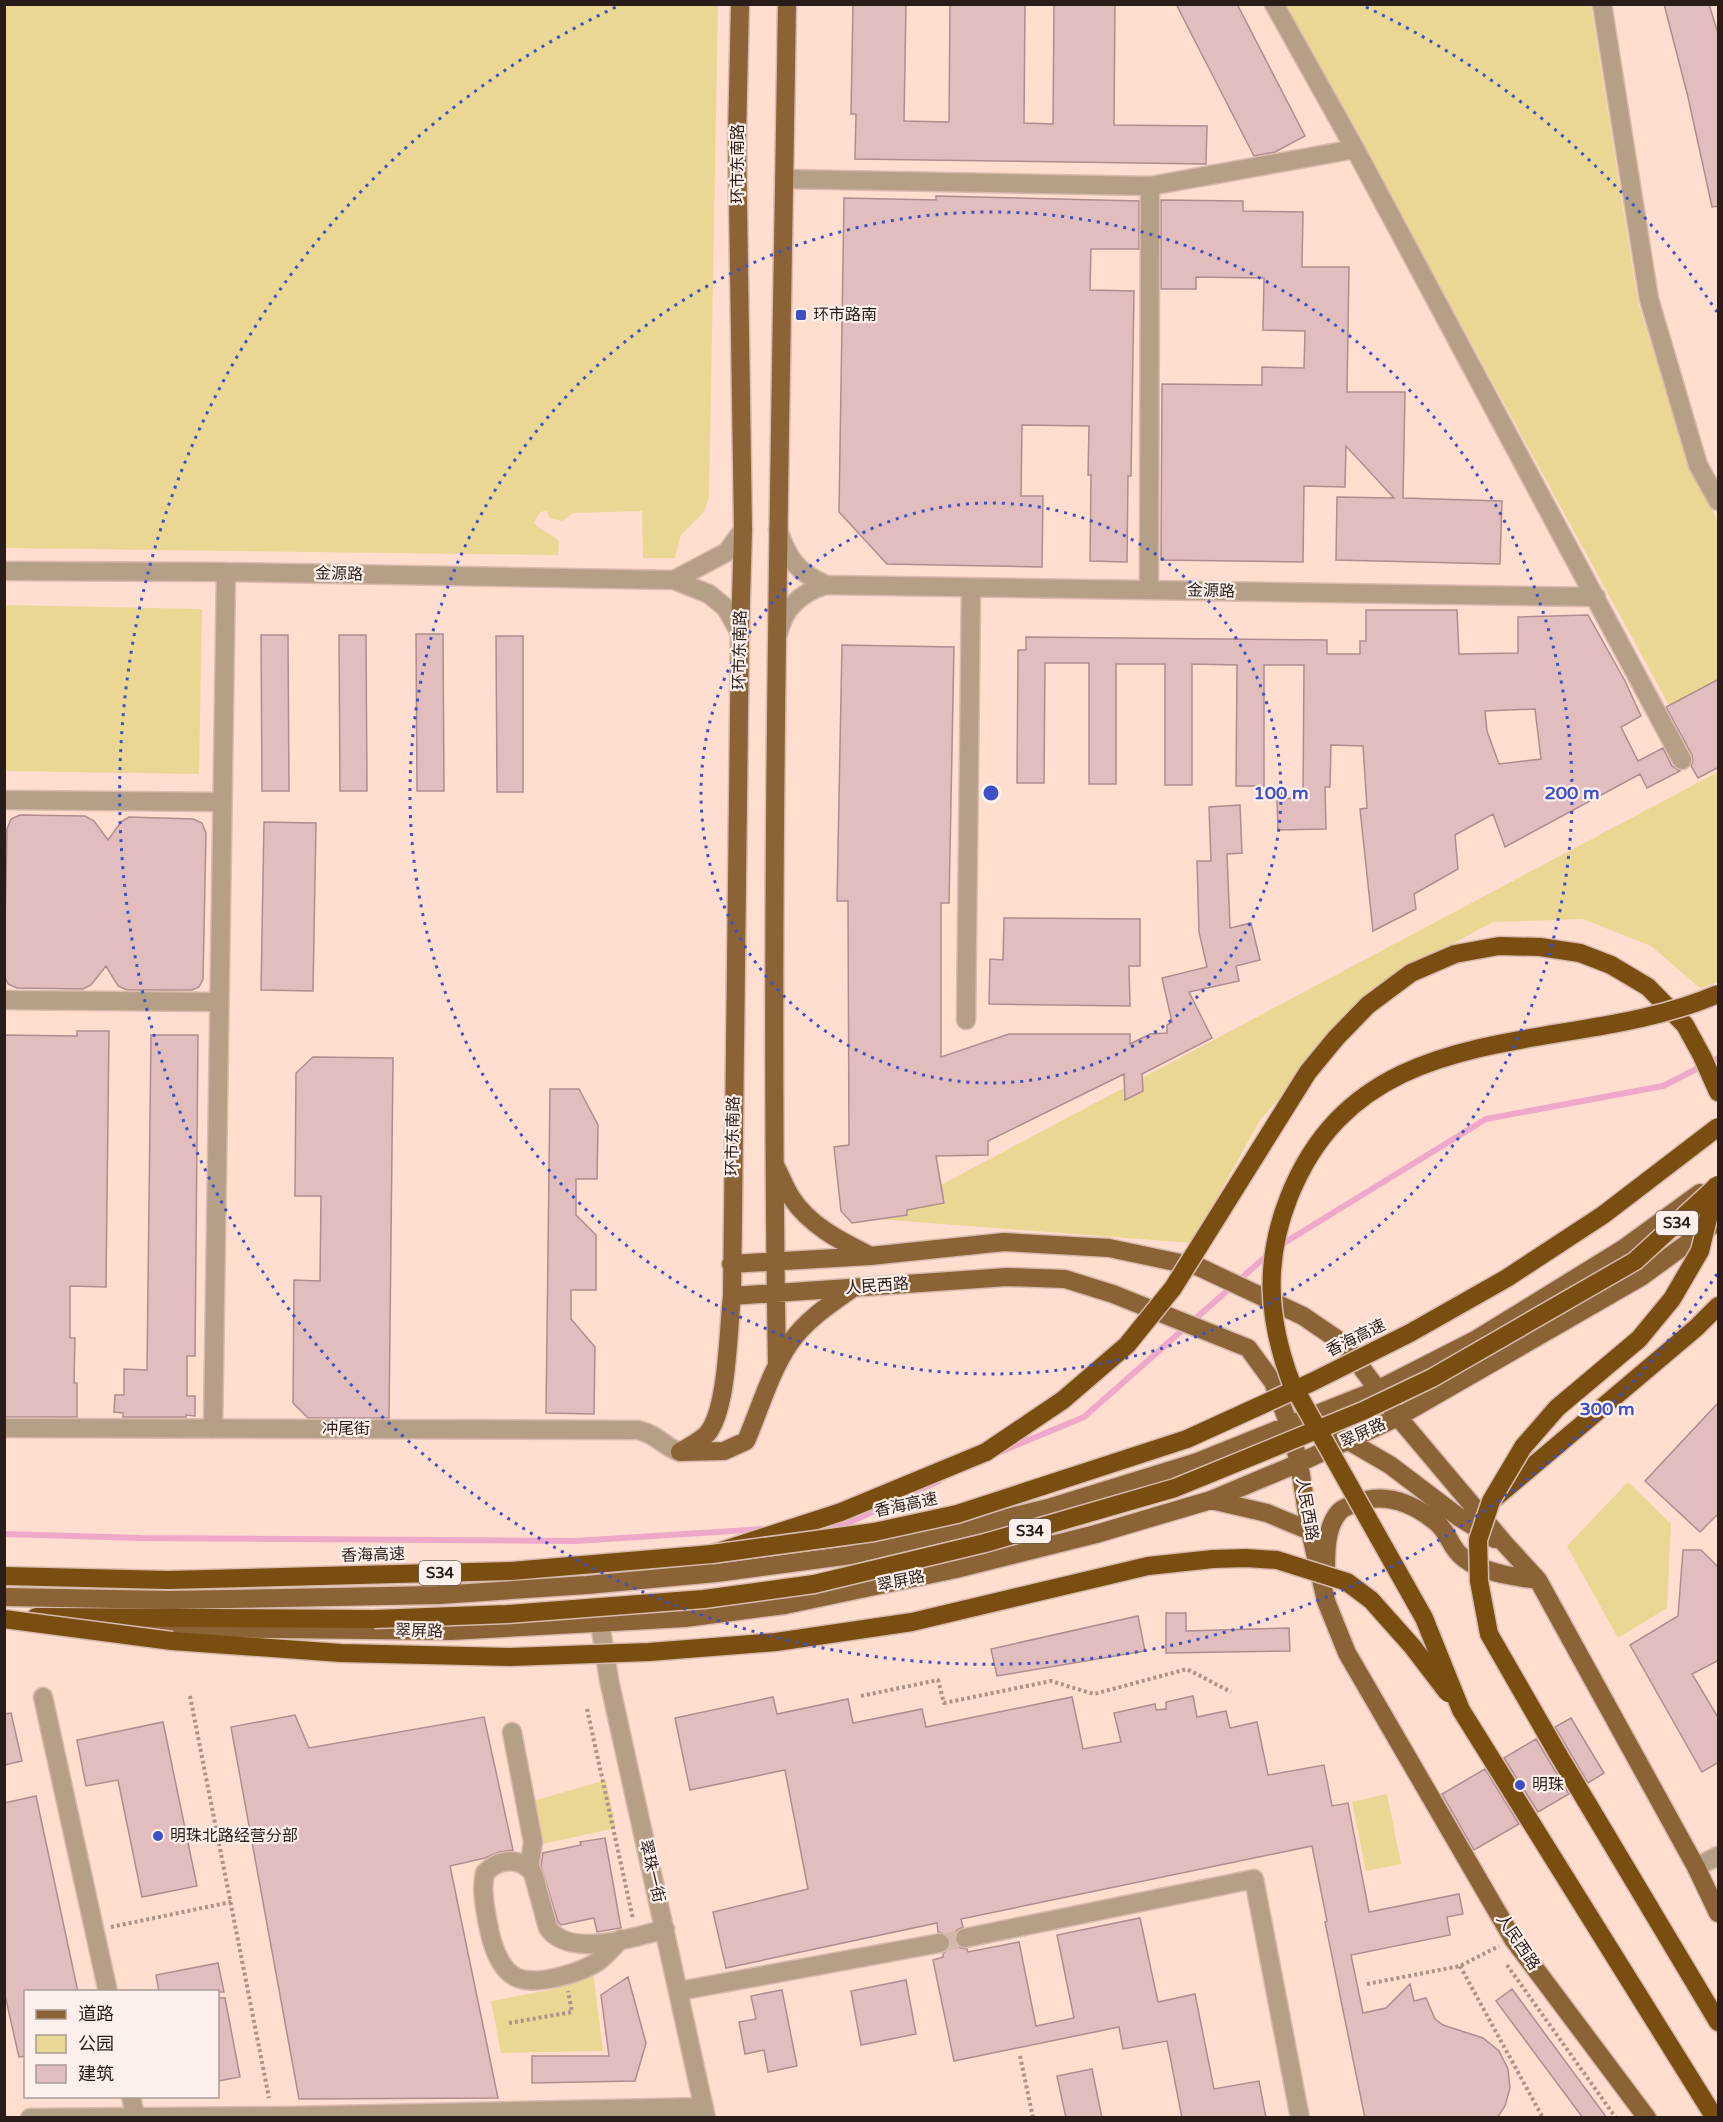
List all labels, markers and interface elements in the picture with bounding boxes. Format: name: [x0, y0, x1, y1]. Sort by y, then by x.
street label: 环市东南路: [728, 124, 748, 204]
place label: 环市路南: [813, 305, 877, 325]
marker: 环市路南: [794, 308, 808, 322]
street label: 金源路: [315, 564, 363, 584]
street label: 金源路: [1187, 581, 1235, 601]
street label: 环市东南路: [729, 610, 751, 690]
text: 100 m: [1253, 782, 1309, 804]
text: 200 m: [1544, 782, 1600, 804]
centre of rings: [981, 783, 1001, 803]
street label: 环市东南路: [722, 1096, 744, 1176]
road number: S34: [1656, 1211, 1698, 1235]
street label: 人民西路: [844, 1274, 910, 1298]
street label: 香海高速: [1323, 1315, 1389, 1361]
text: 300 m: [1579, 1398, 1635, 1420]
street label: 翠屏路: [1337, 1414, 1389, 1452]
street label: 冲尾街: [322, 1419, 370, 1439]
street label: 人民西路: [1292, 1476, 1322, 1542]
street label: 香海高速: [873, 1489, 939, 1521]
road number: S34: [1009, 1519, 1051, 1543]
street label: 香海高速: [341, 1544, 405, 1566]
road number: S34: [419, 1561, 461, 1585]
street label: 翠屏路: [875, 1566, 927, 1596]
street label: 翠屏路: [395, 1621, 443, 1641]
place label: 明珠: [1532, 1775, 1564, 1795]
marker: 明珠: [1513, 1778, 1527, 1792]
place label: 明珠北路经营分部: [170, 1826, 298, 1846]
marker: 明珠北路经营分部: [151, 1829, 165, 1843]
street label: 翠珠一街: [635, 1838, 669, 1904]
street label: 人民西路: [1492, 1910, 1544, 1974]
legend: [24, 1990, 219, 2098]
text: 道路: [78, 2003, 114, 2025]
text: 公园: [78, 2033, 114, 2055]
text: 建筑: [78, 2063, 114, 2085]

